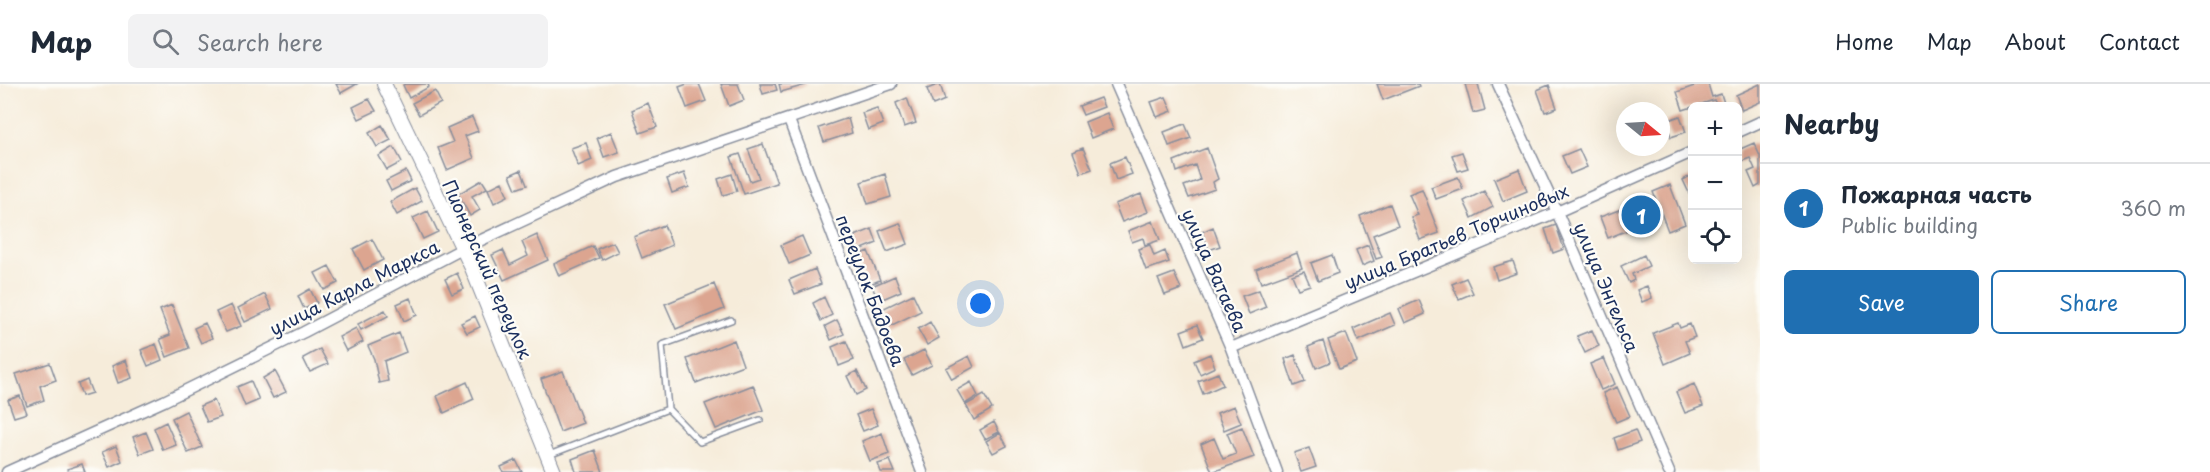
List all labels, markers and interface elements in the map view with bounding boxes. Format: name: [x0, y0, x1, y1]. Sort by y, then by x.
search box: [128, 14, 548, 68]
text: Map: [30, 20, 92, 63]
icon: search: [149, 25, 182, 58]
text: Search here: [197, 25, 323, 58]
text: Home: [1835, 25, 1894, 57]
text: Map: [1927, 25, 1972, 57]
text: About: [2005, 25, 2066, 57]
text: Contact: [2099, 25, 2180, 57]
north arrow: [1616, 102, 1670, 156]
map controls: [1688, 102, 1742, 264]
button: +: [1688, 102, 1742, 156]
text: Nearby: [1784, 104, 1879, 143]
button: −: [1688, 156, 1742, 210]
street label: Пионерский переулок: [436, 175, 540, 363]
street label: улица Братьев Торчиновых: [1340, 176, 1572, 296]
text: Пожарная часть: [1841, 177, 2032, 210]
pin: 1: [1622, 192, 1660, 238]
text: 1: [1799, 193, 1808, 223]
text: 360 m: [2120, 193, 2186, 223]
street label: улица Ватаева: [1176, 204, 1255, 337]
street label: переулок Бадоева: [830, 210, 913, 370]
button: locate: [1688, 210, 1742, 264]
text: Public building: [1841, 210, 1978, 240]
street label: улица Энгельса: [1567, 218, 1647, 357]
street label: улица Карла Маркса: [264, 232, 444, 342]
button: Save: [1784, 270, 1979, 334]
button: Share: [1991, 270, 2186, 334]
your location: [966, 289, 995, 318]

